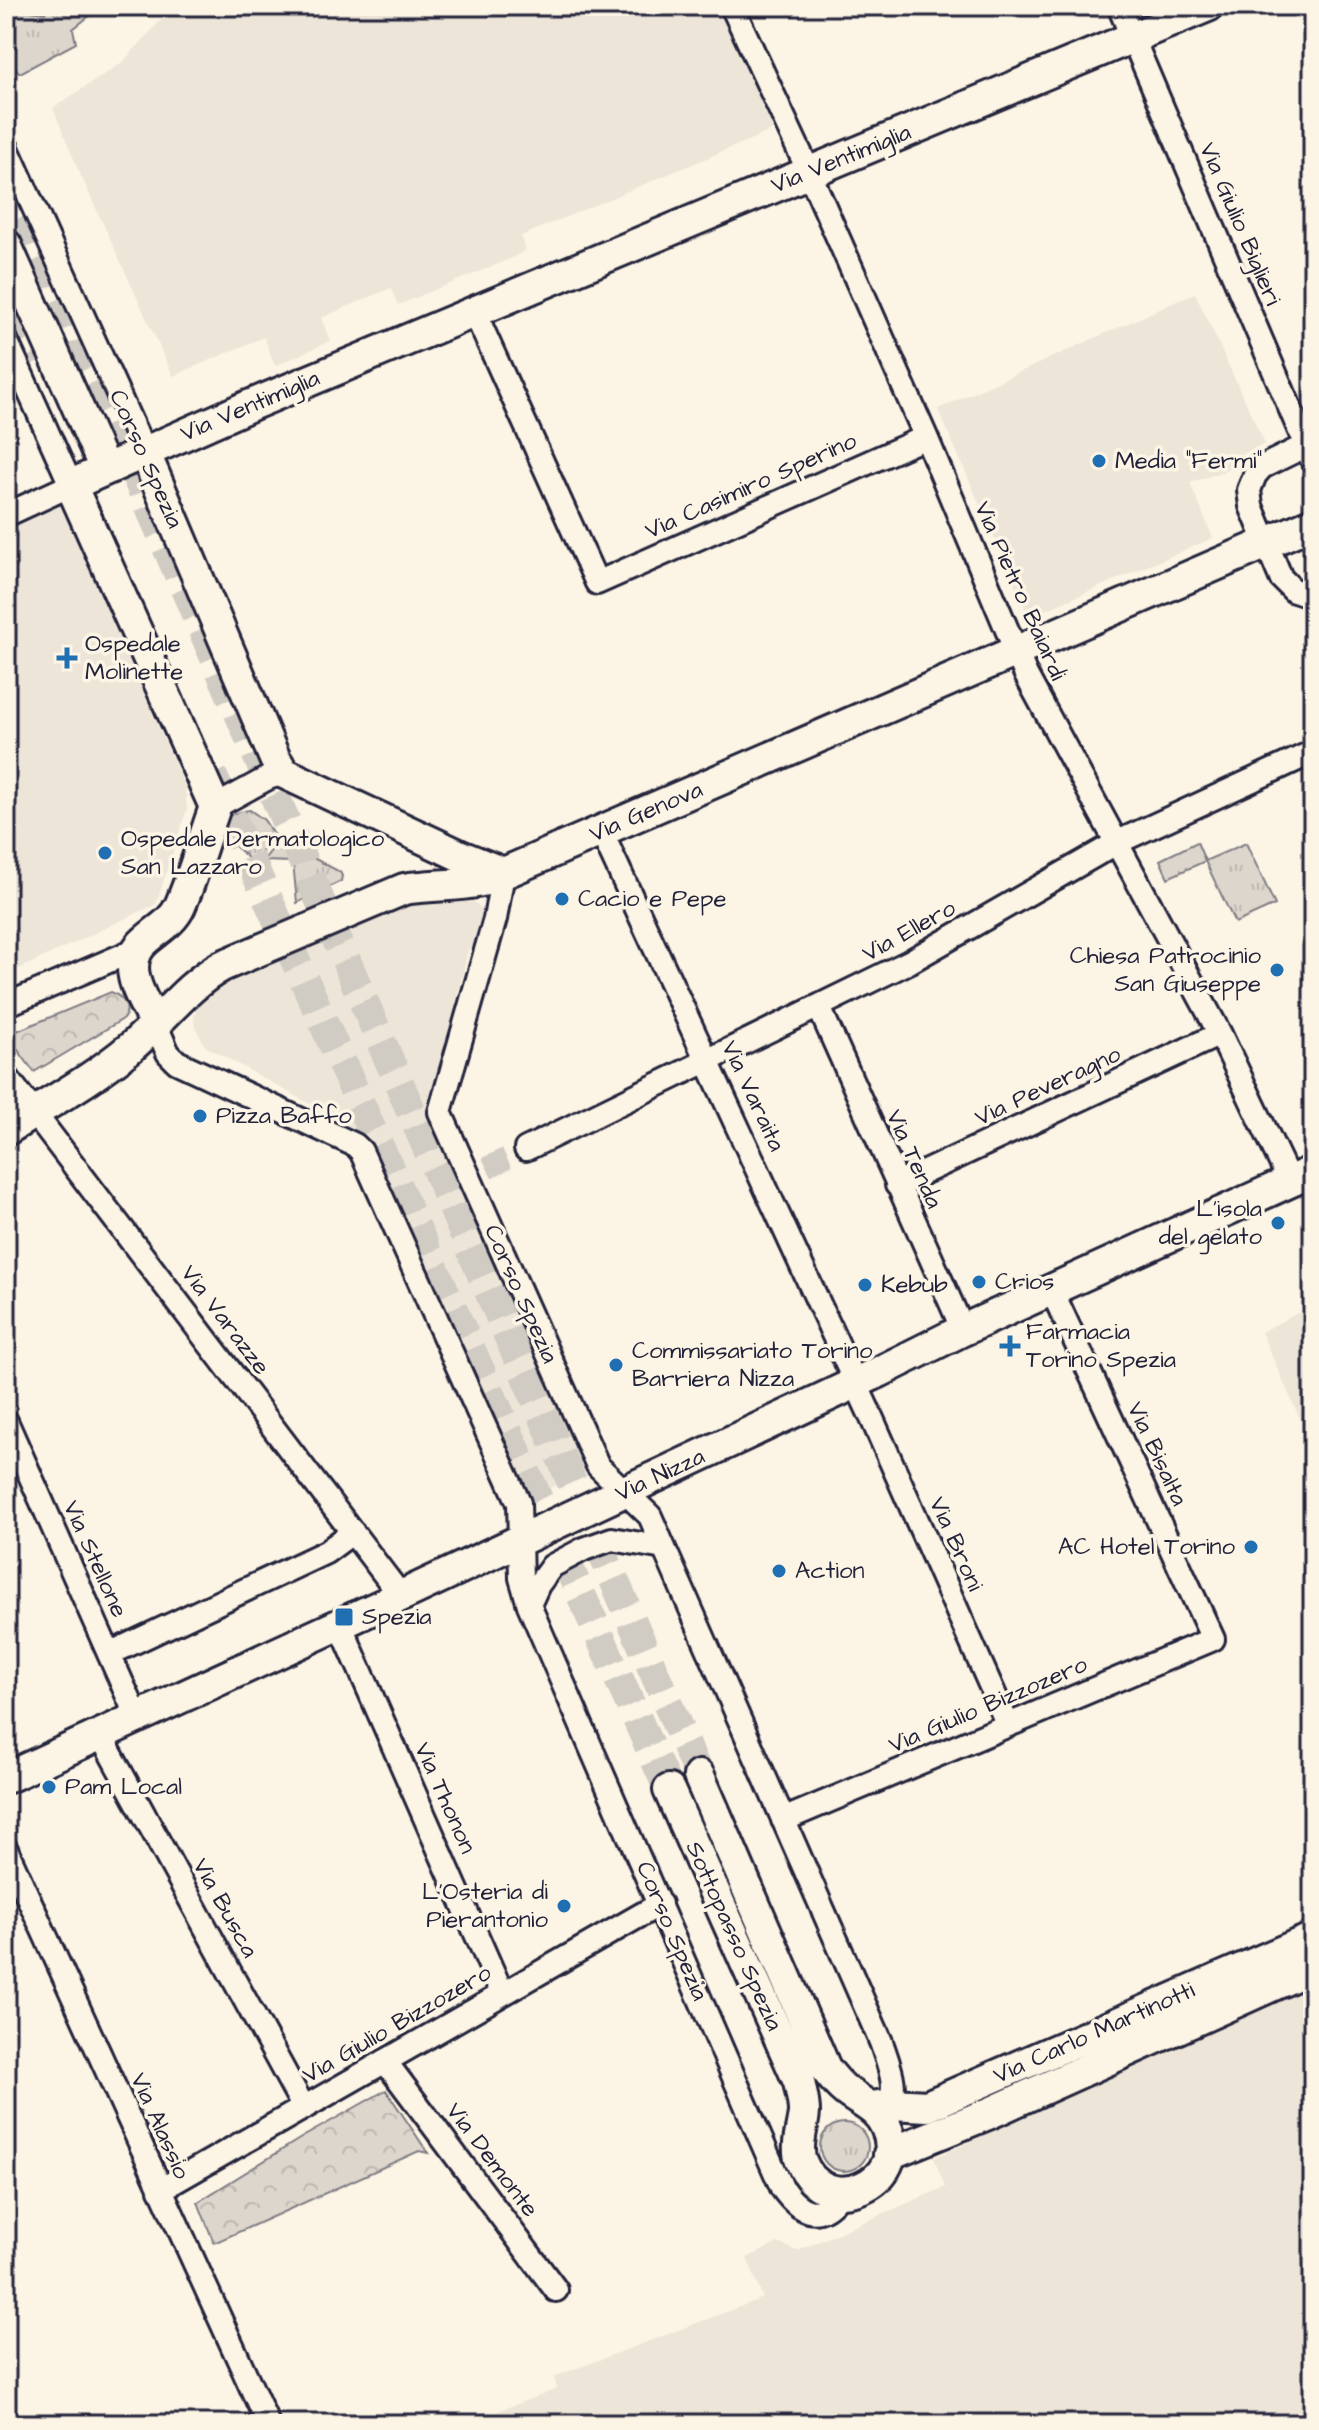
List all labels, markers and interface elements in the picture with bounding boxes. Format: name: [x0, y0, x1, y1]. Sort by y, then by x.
street label: Via Ventimiglia: [766, 115, 916, 203]
street label: Via Giulio Biglieri: [1189, 137, 1290, 311]
street label: Via Ventimiglia: [175, 361, 325, 452]
street label: Corso Spezia: [100, 384, 192, 534]
street label: Via Casimiro Sperino: [640, 424, 863, 548]
place label: Media "Fermi": [1115, 444, 1262, 478]
marker: Media "Fermi": [1090, 452, 1108, 470]
street label: Via Pietro Baiardi: [965, 496, 1075, 686]
place label: Ospedale Molinette: [85, 627, 183, 689]
marker: Ospedale Molinette: [56, 647, 78, 669]
street label: Via Genova: [584, 773, 708, 851]
place label: Ospedale Dermatologico San Lazzaro: [121, 822, 385, 884]
marker: Ospedale Dermatologico San Lazzaro: [96, 844, 114, 862]
place label: Cacio e Pepe: [578, 882, 726, 916]
marker: Cacio e Pepe: [553, 890, 571, 908]
street label: Via Ellero: [856, 891, 962, 971]
place label: Chiesa Patrocinio San Giuseppe: [1070, 939, 1261, 1001]
marker: Chiesa Patrocinio San Giuseppe: [1268, 961, 1286, 979]
street label: Via Varaita: [712, 1035, 794, 1157]
street label: Via Peveragno: [969, 1037, 1127, 1136]
place label: Pizza Baffo: [216, 1099, 352, 1133]
street label: Via Tenda: [877, 1104, 951, 1214]
marker: Pizza Baffo: [191, 1107, 209, 1125]
place label: L'isola del gelato: [1159, 1192, 1263, 1255]
marker: L'isola del gelato: [1269, 1214, 1287, 1232]
street label: Corso Spezia: [475, 1219, 567, 1369]
street label: Via Varazze: [172, 1258, 278, 1382]
place label: Crios: [995, 1265, 1054, 1299]
place label: Kebub: [881, 1268, 948, 1302]
marker: Crios: [970, 1273, 988, 1291]
marker: Kebub: [856, 1276, 874, 1294]
place label: Farmacia Torino Spezia: [1026, 1315, 1176, 1377]
place label: Commissariato Torino Barriera Nizza: [632, 1334, 873, 1396]
marker: Farmacia Torino Spezia: [1001, 1337, 1019, 1355]
marker: Commissariato Torino Barriera Nizza: [607, 1356, 625, 1374]
street label: Via Bisalta: [1118, 1396, 1196, 1512]
street label: Via Nizza: [610, 1439, 710, 1511]
street label: Via Broni: [920, 1491, 992, 1597]
street label: Via Stellone: [54, 1495, 136, 1623]
place label: AC Hotel Torino: [1058, 1530, 1236, 1564]
marker: AC Hotel Torino: [1242, 1538, 1260, 1556]
place label: Action: [795, 1554, 864, 1588]
marker: Action: [770, 1562, 788, 1580]
place label: Spezia: [362, 1600, 432, 1634]
marker: Spezia: [333, 1606, 355, 1628]
street label: Via Giulio Bizzozero: [883, 1648, 1093, 1762]
street label: Via Thonon: [405, 1737, 485, 1859]
place label: Pam Local: [65, 1770, 182, 1804]
marker: Pam Local: [40, 1778, 58, 1796]
street label: Sottopasso Spezia: [677, 1836, 791, 2036]
street label: Via Busca: [184, 1852, 266, 1964]
street label: Corso Spezia: [627, 1856, 717, 2006]
place label: L'Osteria di Pierantonio: [422, 1875, 548, 1937]
marker: L'Osteria di Pierantonio: [555, 1897, 573, 1915]
street label: Via Giulio Bizzozero: [296, 1956, 498, 2092]
street label: Via Carlo Martinotti: [988, 1973, 1200, 2093]
street label: Via Alassio: [121, 2067, 199, 2185]
street label: Via Demonte: [438, 2095, 546, 2225]

